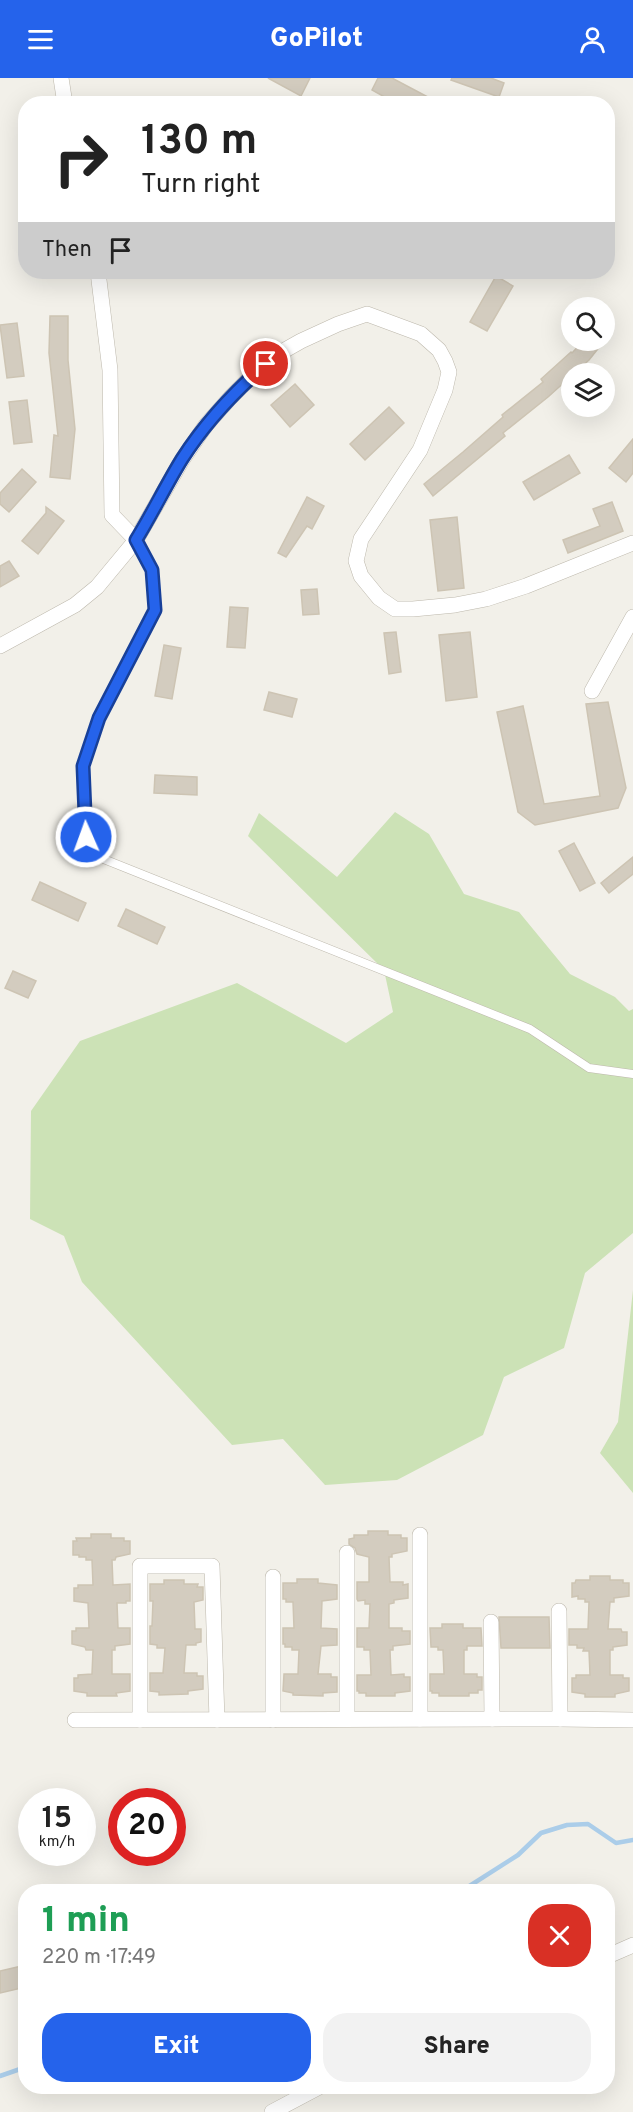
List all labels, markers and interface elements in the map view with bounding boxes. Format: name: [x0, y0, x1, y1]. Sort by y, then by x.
text: GoPilot: [270, 22, 363, 56]
icon: menu: [24, 23, 57, 56]
icon: person: [576, 23, 609, 56]
text: 130 m: [141, 116, 257, 169]
icon: right: [42, 120, 120, 198]
text: Turn right: [141, 168, 260, 202]
icon: arrive: [104, 234, 137, 267]
text: Then: [42, 237, 92, 264]
map controls: [561, 297, 615, 417]
button: search: [561, 297, 615, 351]
pin: [240, 338, 291, 389]
icon: arrive: [249, 347, 282, 380]
button: layers: [561, 363, 615, 417]
position arrow: [54, 805, 118, 869]
speed limit sign: 20: [108, 1788, 186, 1866]
text: 15: [42, 1801, 72, 1838]
text: km/h: [39, 1833, 75, 1852]
text: 1 min: [42, 1899, 130, 1945]
button: close: [528, 1904, 591, 1967]
text: 220 m · 17:49: [42, 1945, 156, 1971]
button: Exit: [42, 2013, 311, 2082]
button: Share: [323, 2013, 591, 2082]

